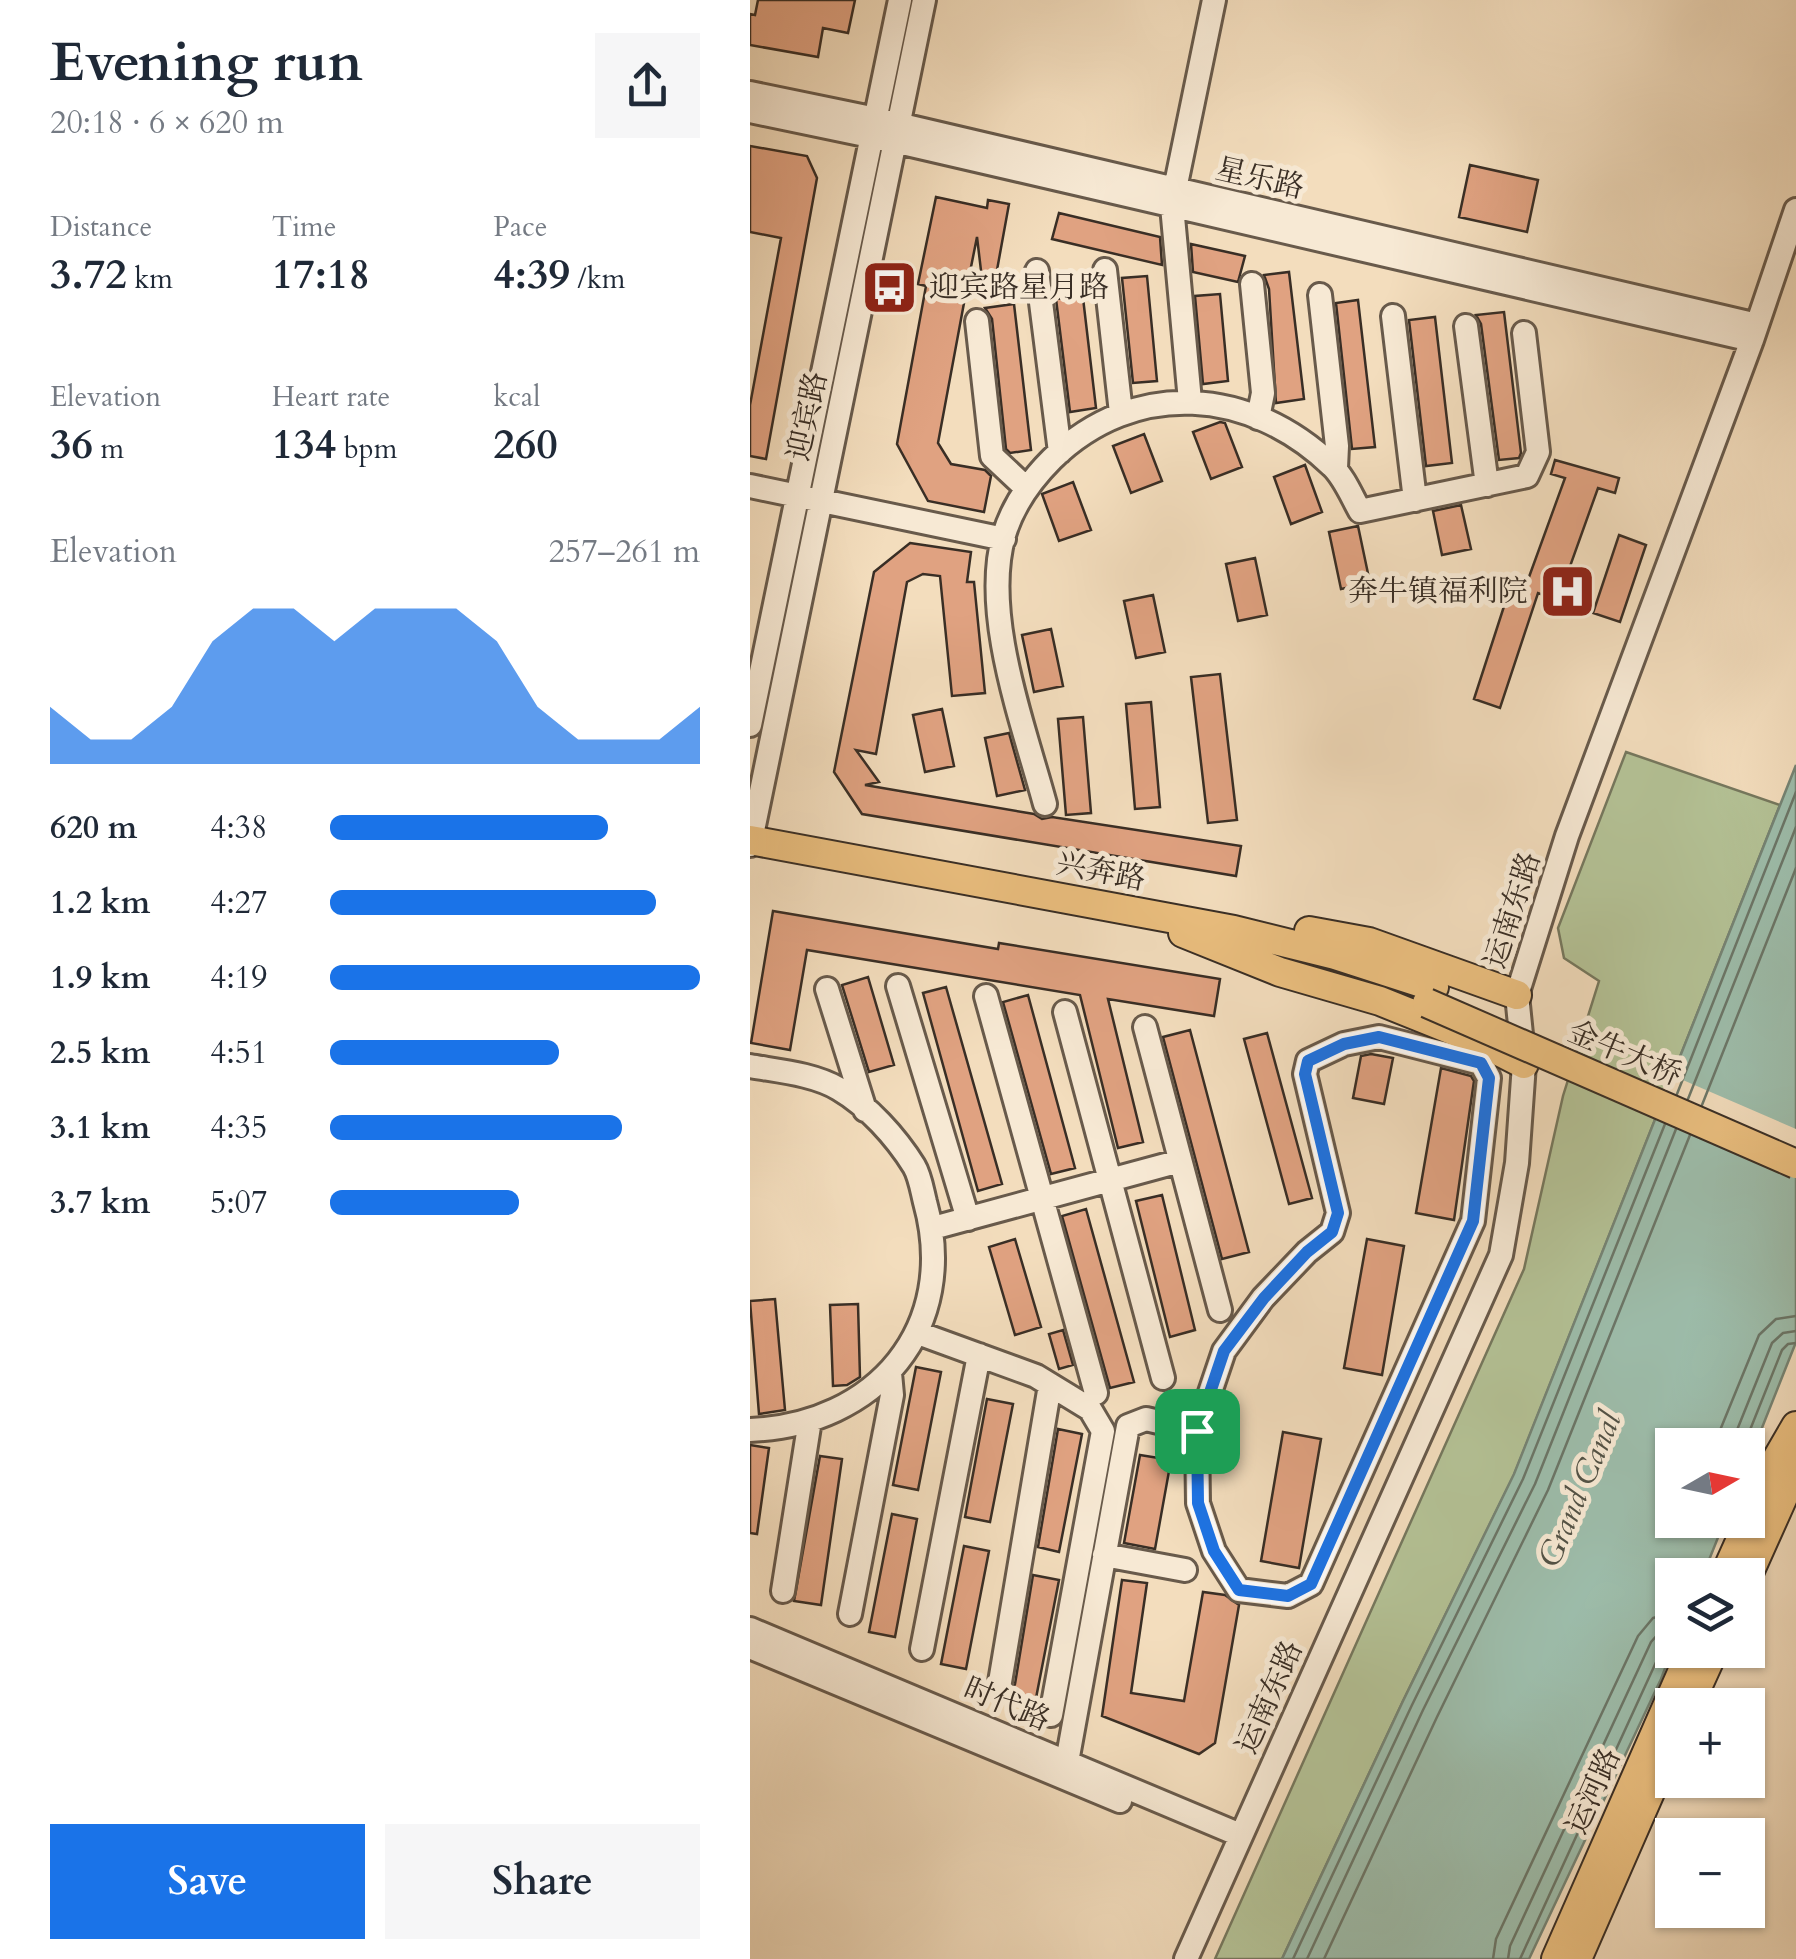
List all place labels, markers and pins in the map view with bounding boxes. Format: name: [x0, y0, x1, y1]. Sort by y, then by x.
bus stop icon: 迎宾路星月路: [860, 257, 920, 317]
place label: 迎宾路星月路: [929, 267, 1109, 308]
hospital icon: 奔牛镇福利院: [1537, 561, 1597, 621]
place label: 奔牛镇福利院: [1348, 571, 1528, 612]
pin: [1155, 1389, 1240, 1474]

